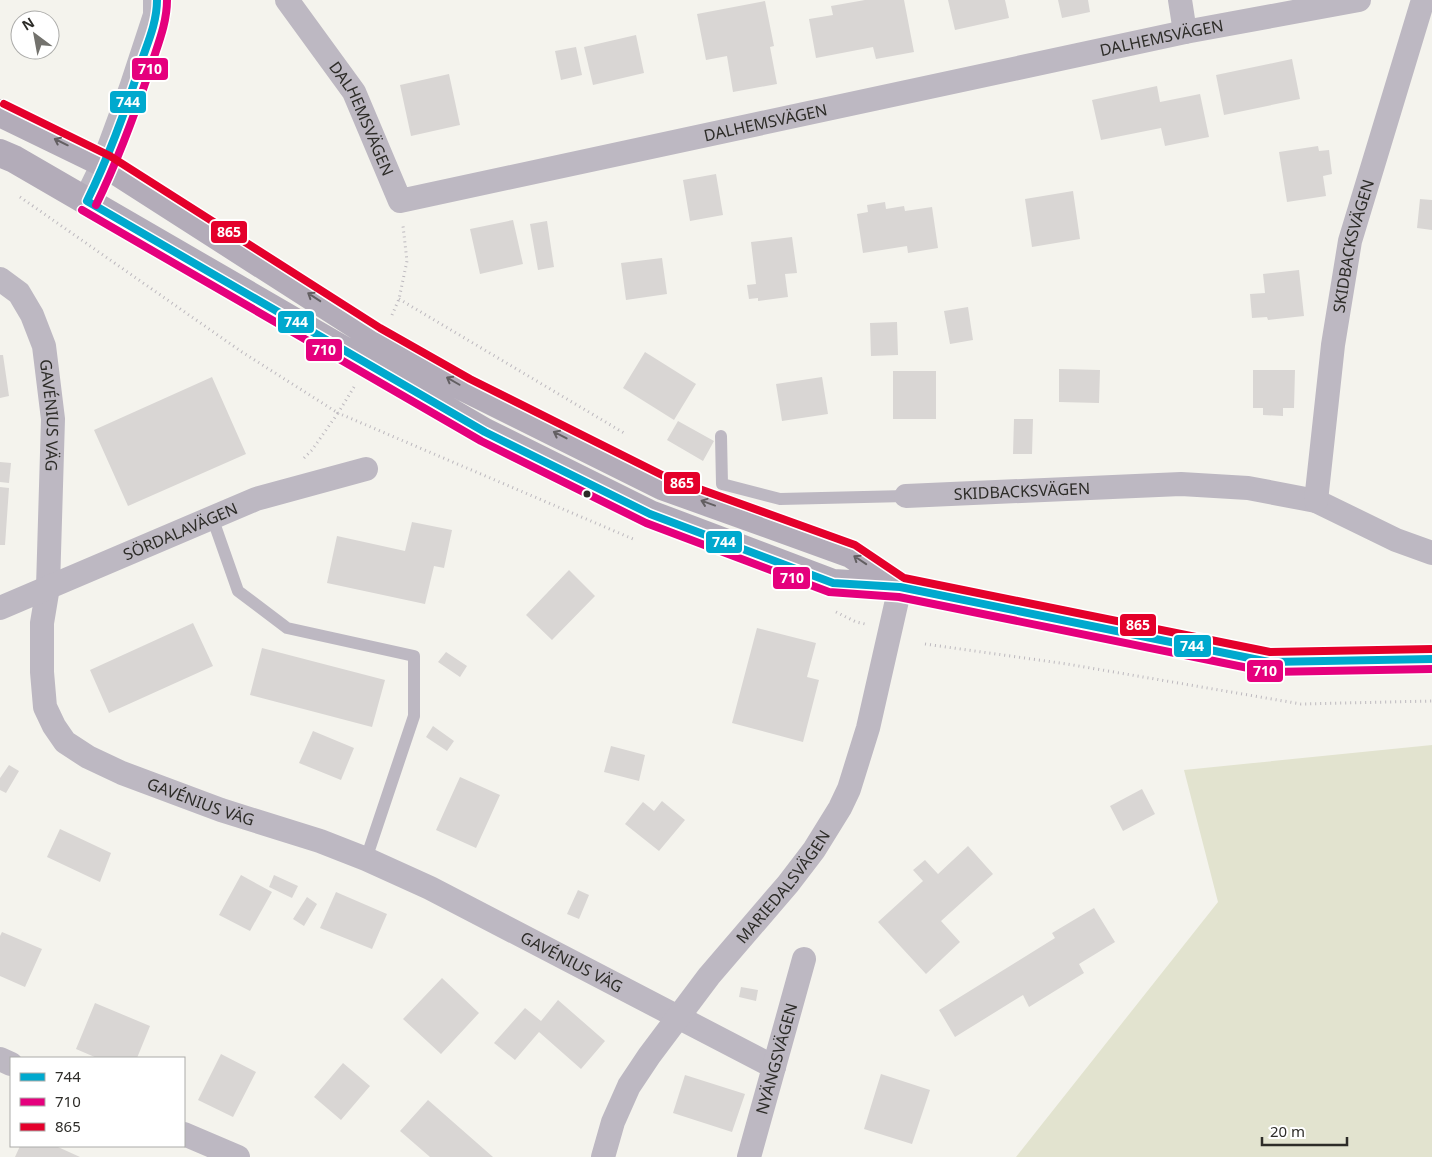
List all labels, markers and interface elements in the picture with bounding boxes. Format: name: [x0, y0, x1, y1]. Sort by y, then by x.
north arrow: [10, 10, 60, 60]
text: N: [18, 12, 38, 35]
street label: DALHEMSVÄGEN: [1098, 14, 1225, 61]
line badge: 710: [131, 57, 169, 81]
street label: DALHEMSVÄGEN: [324, 57, 399, 179]
text: 710: [138, 59, 162, 78]
line badge: 744: [109, 90, 147, 114]
text: 744: [116, 92, 140, 111]
street label: DALHEMSVÄGEN: [702, 98, 829, 146]
one-way arrow: [54, 137, 69, 147]
street label: SKIDBACKSVÄGEN: [1327, 177, 1379, 314]
line badge: 865: [210, 220, 248, 244]
text: 865: [217, 222, 241, 241]
one-way arrow: [307, 292, 321, 302]
line badge: 744: [277, 310, 315, 334]
text: 744: [284, 312, 308, 331]
line badge: 710: [305, 338, 343, 362]
text: 710: [312, 340, 336, 359]
street label: GAVÉNIUS VÄG: [35, 358, 64, 472]
one-way arrow: [446, 376, 460, 386]
one-way arrow: [553, 430, 568, 439]
line badge: 865: [663, 471, 701, 495]
text: 865: [670, 473, 694, 492]
street label: SKIDBACKSVÄGEN: [953, 477, 1091, 505]
unlabelled marker: [582, 489, 592, 499]
street label: SÖRDALAVÄGEN: [120, 497, 241, 565]
one-way arrow: [701, 498, 716, 507]
line badge: 744: [705, 530, 743, 554]
text: 744: [712, 532, 736, 551]
one-way arrow: [853, 555, 867, 565]
line badge: 710: [772, 566, 811, 590]
text: 710: [780, 568, 804, 587]
line badge: 865: [1119, 613, 1157, 637]
text: 865: [1126, 615, 1150, 634]
line badge: 744: [1173, 634, 1212, 658]
text: 744: [1180, 636, 1204, 655]
line badge: 710: [1246, 659, 1284, 683]
text: 710: [1253, 661, 1277, 680]
street label: GAVÉNIUS VÄG: [144, 772, 257, 831]
street label: MARIEDALSVÄGEN: [731, 826, 835, 948]
street label: GAVÉNIUS VÄG: [517, 926, 627, 997]
street label: NYÄNGSVÄGEN: [750, 1000, 802, 1117]
legend: [10, 1057, 185, 1147]
text: 744: [55, 1066, 81, 1086]
text: 710: [55, 1091, 81, 1111]
scale bar: [1262, 1114, 1347, 1146]
text: 865: [55, 1116, 81, 1136]
text: 20 m: [1270, 1121, 1305, 1141]

